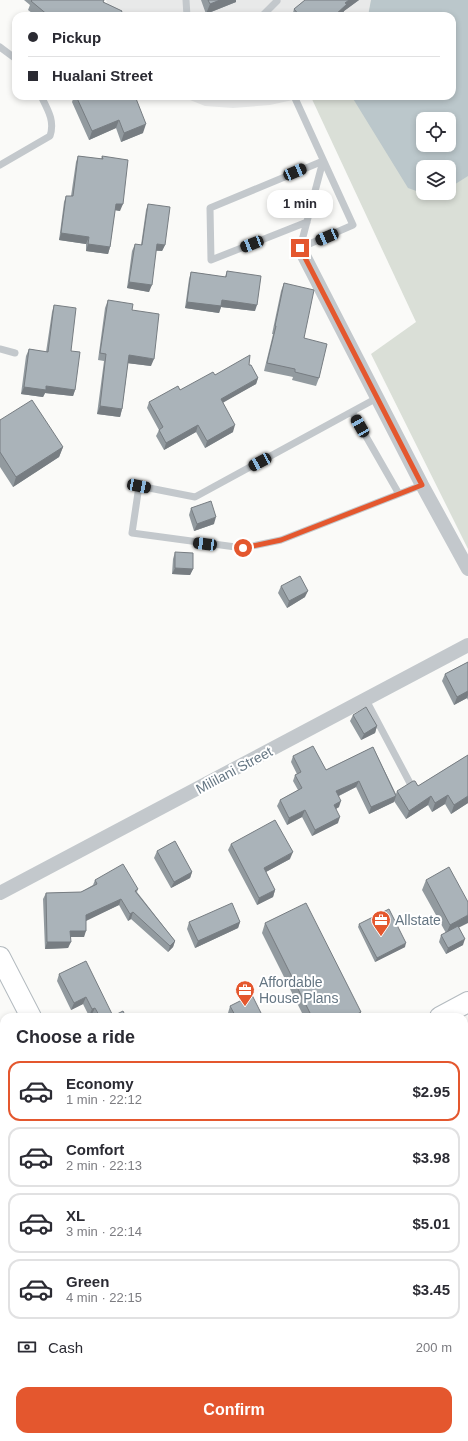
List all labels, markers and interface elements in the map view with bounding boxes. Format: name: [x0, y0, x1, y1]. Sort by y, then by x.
text: Pickup: [52, 29, 101, 46]
text: Hualani Street: [52, 67, 153, 84]
map controls: [416, 112, 456, 200]
button: locate: [416, 112, 456, 152]
button: layers: [416, 160, 456, 200]
car: [282, 162, 308, 182]
callout: 1 min: [267, 190, 333, 218]
text: 1 min: [283, 196, 317, 211]
car: [314, 227, 340, 247]
car: [239, 234, 265, 254]
route end: [291, 239, 309, 257]
car: [349, 413, 371, 439]
car: [247, 451, 273, 473]
car: [126, 478, 152, 494]
car: [192, 537, 218, 551]
route start: [234, 539, 252, 557]
street label: Mililani Street: [193, 743, 275, 797]
office icon: Allstate: [370, 909, 392, 937]
place label: Allstate: [395, 912, 441, 928]
place label: Affordable House Plans: [259, 974, 338, 1006]
office icon: Affordable House Plans: [234, 979, 256, 1007]
text: Choose a ride: [16, 1027, 135, 1047]
icon: car: [18, 1073, 54, 1109]
text: Economy: [66, 1075, 134, 1092]
text: $2.95: [412, 1083, 450, 1100]
text: 1 min · 22:12: [66, 1092, 142, 1107]
icon: car: [18, 1139, 54, 1175]
text: Comfort: [66, 1141, 124, 1158]
text: $3.98: [412, 1149, 450, 1166]
text: 2 min · 22:13: [66, 1158, 142, 1173]
icon: car: [18, 1205, 54, 1241]
text: XL: [66, 1207, 85, 1224]
text: $5.01: [412, 1215, 450, 1232]
text: 3 min · 22:14: [66, 1224, 142, 1239]
icon: car: [18, 1271, 54, 1307]
text: Green: [66, 1273, 109, 1290]
text: $3.45: [412, 1281, 450, 1298]
text: 4 min · 22:15: [66, 1290, 142, 1305]
icon: cash: [16, 1336, 38, 1358]
text: Cash: [48, 1339, 83, 1356]
text: 200 m: [416, 1340, 452, 1355]
button: Confirm: [16, 1387, 452, 1433]

